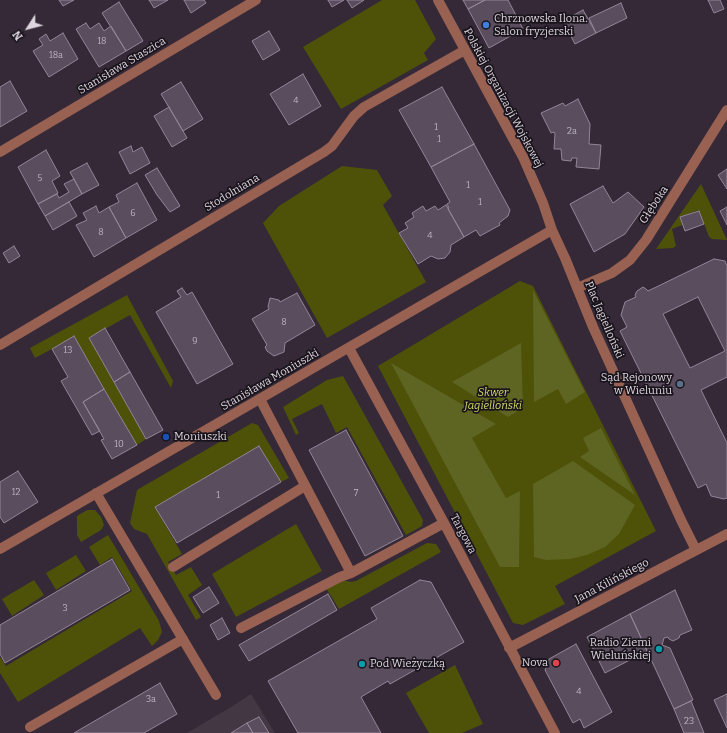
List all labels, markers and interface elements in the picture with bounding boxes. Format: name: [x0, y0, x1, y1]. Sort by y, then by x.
north arrow: [8, 8, 48, 48]
place label: Chrznowska Ilona. Salon fryzjerski: [494, 12, 588, 38]
marker: Chrznowska Ilona. Salon fryzjerski: [481, 20, 491, 30]
street label: Polskiej Organizacji Wojskowej: [461, 26, 545, 170]
text: N: [10, 28, 26, 43]
street label: Stanisława Staszica: [76, 35, 168, 97]
house number: 18: [97, 36, 107, 46]
house number: 18a: [49, 50, 63, 60]
house number: 4: [293, 95, 299, 105]
house number: 1: [434, 122, 438, 132]
house number: 2a: [567, 126, 577, 136]
house number: 1: [437, 134, 441, 144]
street label: Stodolniana: [202, 171, 262, 215]
house number: 5: [38, 173, 42, 183]
house number: 1: [466, 180, 470, 190]
street label: Głęboka: [637, 184, 671, 226]
house number: 1: [478, 197, 482, 207]
house number: 6: [130, 208, 136, 218]
house number: 8: [98, 227, 104, 237]
house number: 4: [427, 230, 433, 240]
street label: Plac Jagielloński: [582, 280, 626, 360]
house number: 8: [281, 317, 287, 327]
house number: 9: [192, 336, 198, 346]
house number: 13: [64, 345, 72, 355]
street label: Stanisława Moniuszki: [219, 347, 321, 413]
place label: Sąd Rejonowy w Wieluniu: [601, 371, 672, 397]
marker: Sąd Rejonowy w Wieluniu: [675, 379, 685, 389]
park label: Skwer Jagielloński: [464, 386, 522, 412]
place label: Moniuszki: [174, 430, 227, 444]
marker: Moniuszki: [161, 432, 171, 442]
house number: 10: [114, 439, 124, 449]
house number: 12: [12, 487, 20, 497]
house number: 7: [354, 488, 358, 498]
house number: 1: [216, 490, 220, 500]
street label: Targowa: [447, 512, 479, 556]
street label: Jana Kilińskiego: [573, 556, 651, 606]
house number: 3: [62, 603, 68, 613]
place label: Radio Ziemi Wieluńskiej: [590, 636, 651, 662]
marker: Radio Ziemi Wieluńskiej: [654, 644, 664, 654]
place label: Nova: [522, 656, 548, 670]
place label: Pod Wieżyczką: [370, 657, 445, 671]
marker: Nova: [551, 658, 561, 668]
marker: Pod Wieżyczką: [357, 659, 367, 669]
house number: 4: [576, 686, 582, 696]
house number: 3a: [146, 694, 156, 704]
house number: 23: [684, 716, 694, 726]

